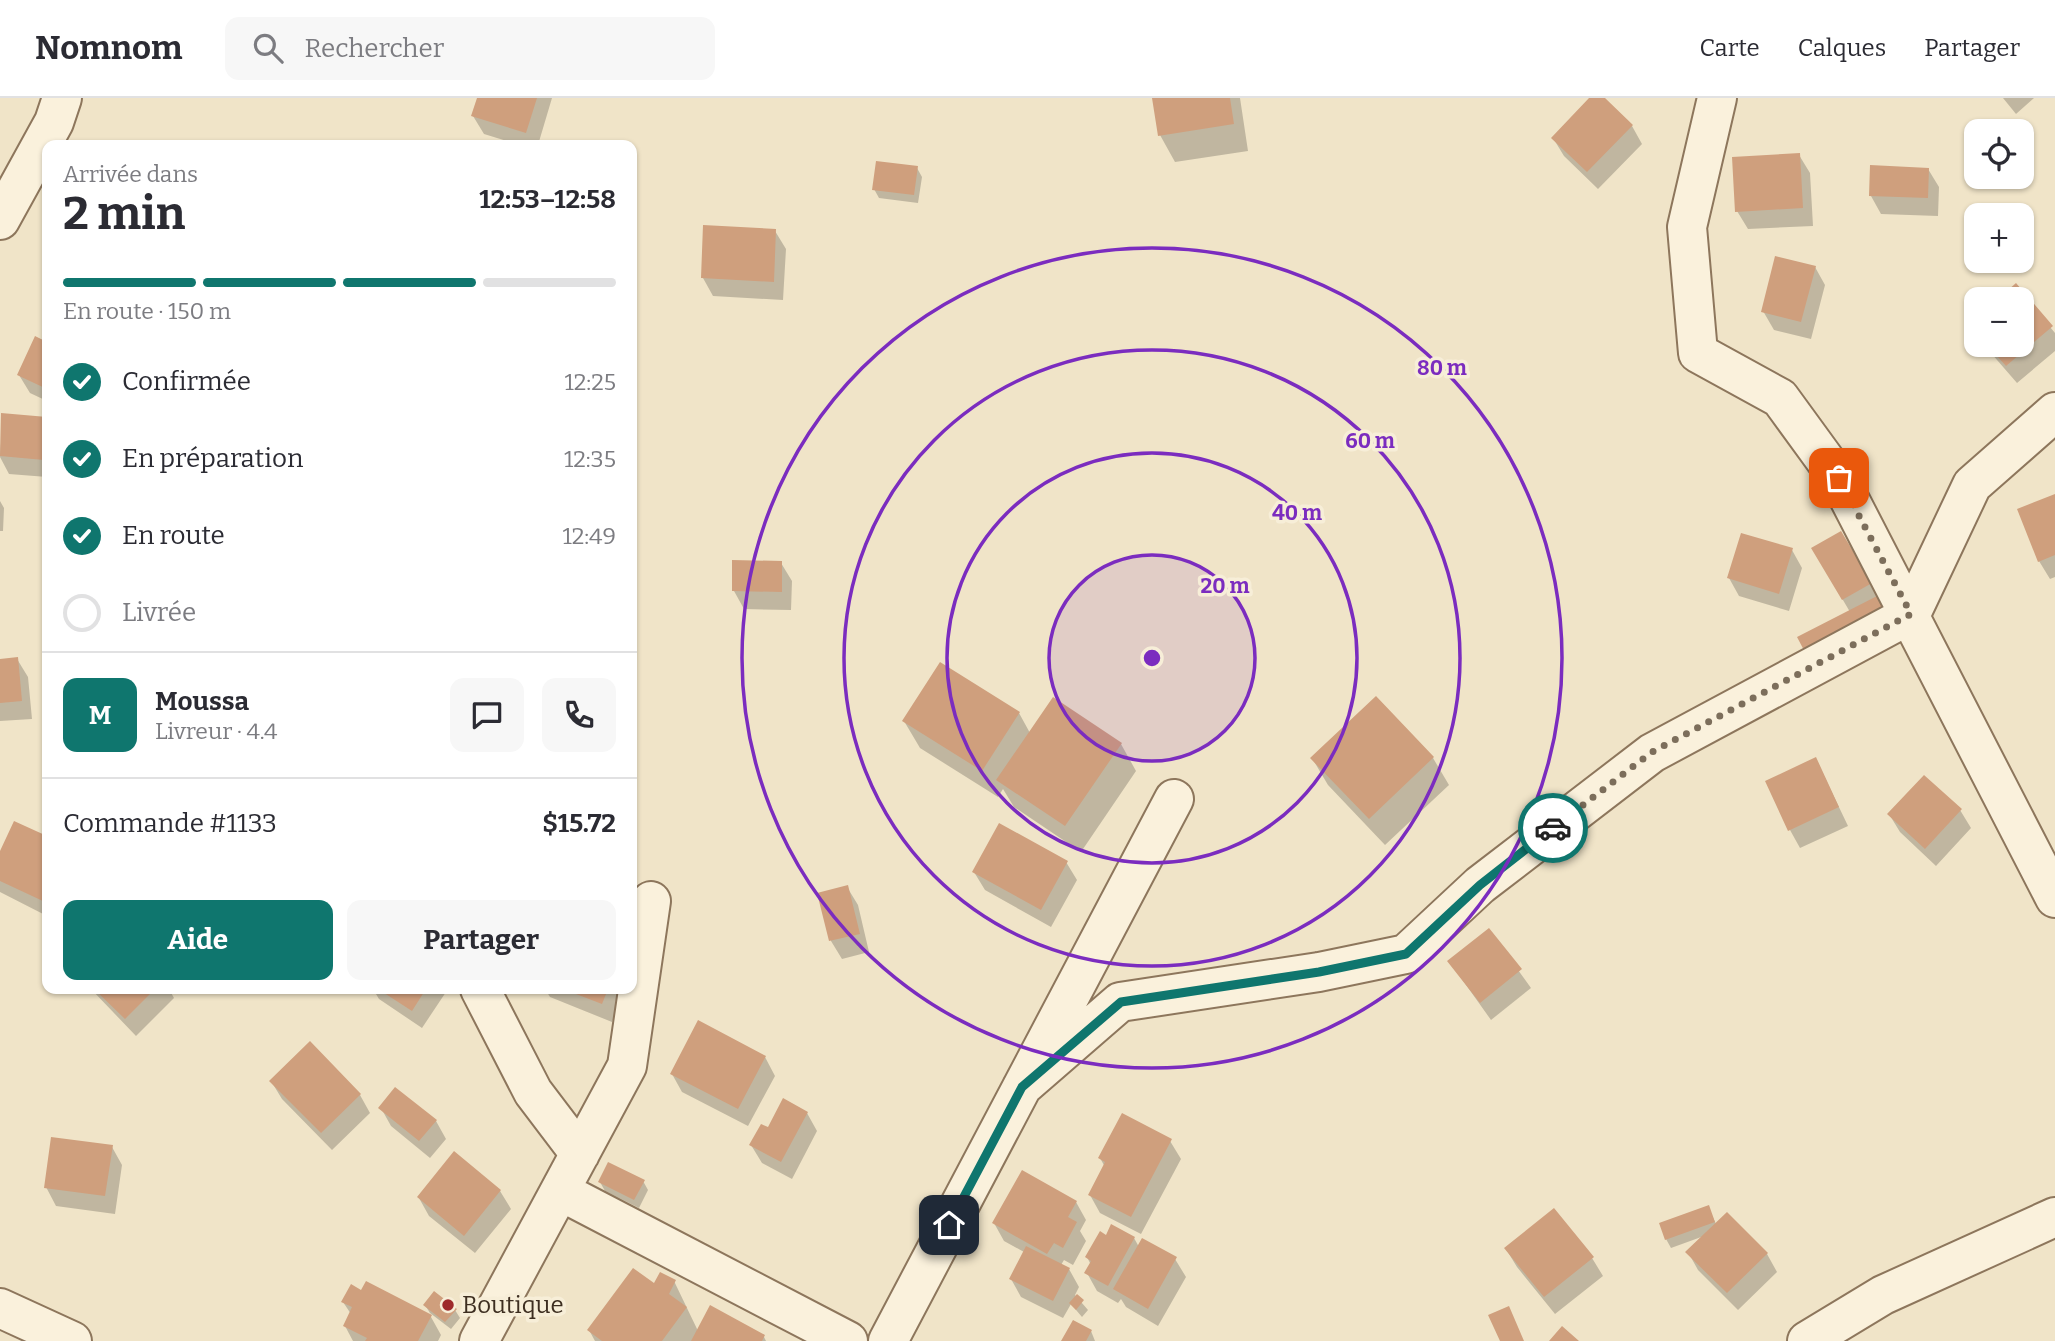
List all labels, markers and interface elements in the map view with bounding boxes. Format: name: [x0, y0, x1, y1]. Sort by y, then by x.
search box: [225, 17, 715, 80]
text: Nomnom: [35, 28, 183, 68]
icon: search: [249, 29, 287, 67]
text: Rechercher: [305, 33, 444, 64]
text: Carte: [1700, 34, 1760, 62]
text: Calques: [1798, 34, 1886, 62]
text: Partager: [1924, 34, 2020, 62]
map controls: [1964, 119, 2034, 357]
button: locate: [1964, 119, 2034, 189]
text: Arrivée dans: [63, 160, 198, 188]
text: 12:53–12:58: [479, 184, 616, 215]
text: 2 min: [63, 186, 185, 241]
button: +: [1964, 203, 2034, 273]
button: −: [1964, 287, 2034, 357]
text: En route · 150 m: [63, 297, 231, 325]
text: 80 m: [1417, 355, 1467, 381]
icon: check: [63, 363, 101, 401]
text: Confirmée: [122, 366, 251, 397]
text: 12:25: [565, 368, 616, 396]
text: 60 m: [1345, 428, 1395, 454]
icon: check: [63, 440, 101, 478]
text: En préparation: [122, 443, 303, 474]
text: 12:35: [564, 445, 616, 473]
pin: [1809, 448, 1869, 508]
icon: bag: [1820, 459, 1858, 497]
text: 40 m: [1272, 500, 1322, 526]
icon: check: [63, 517, 101, 555]
text: En route: [122, 520, 225, 551]
text: 12:49: [562, 522, 616, 550]
text: 20 m: [1201, 573, 1249, 599]
text: Livrée: [122, 597, 196, 628]
centre of rings: [1140, 646, 1164, 670]
button: chat: [450, 678, 524, 752]
button: phone: [542, 678, 616, 752]
text: Moussa: [155, 686, 249, 717]
text: M: [89, 700, 111, 731]
text: Livreur · 4.4: [155, 717, 277, 745]
courier: [1518, 793, 1588, 863]
text: Commande #1133: [63, 808, 277, 839]
text: $15.72: [542, 808, 616, 839]
icon: car: [1534, 809, 1572, 847]
button: Aide: [63, 900, 333, 980]
button: Partager: [347, 900, 616, 980]
pin: [919, 1195, 979, 1255]
icon: home: [930, 1206, 968, 1244]
place label: Boutique: [462, 1291, 564, 1319]
marker: Boutique: [440, 1297, 456, 1313]

